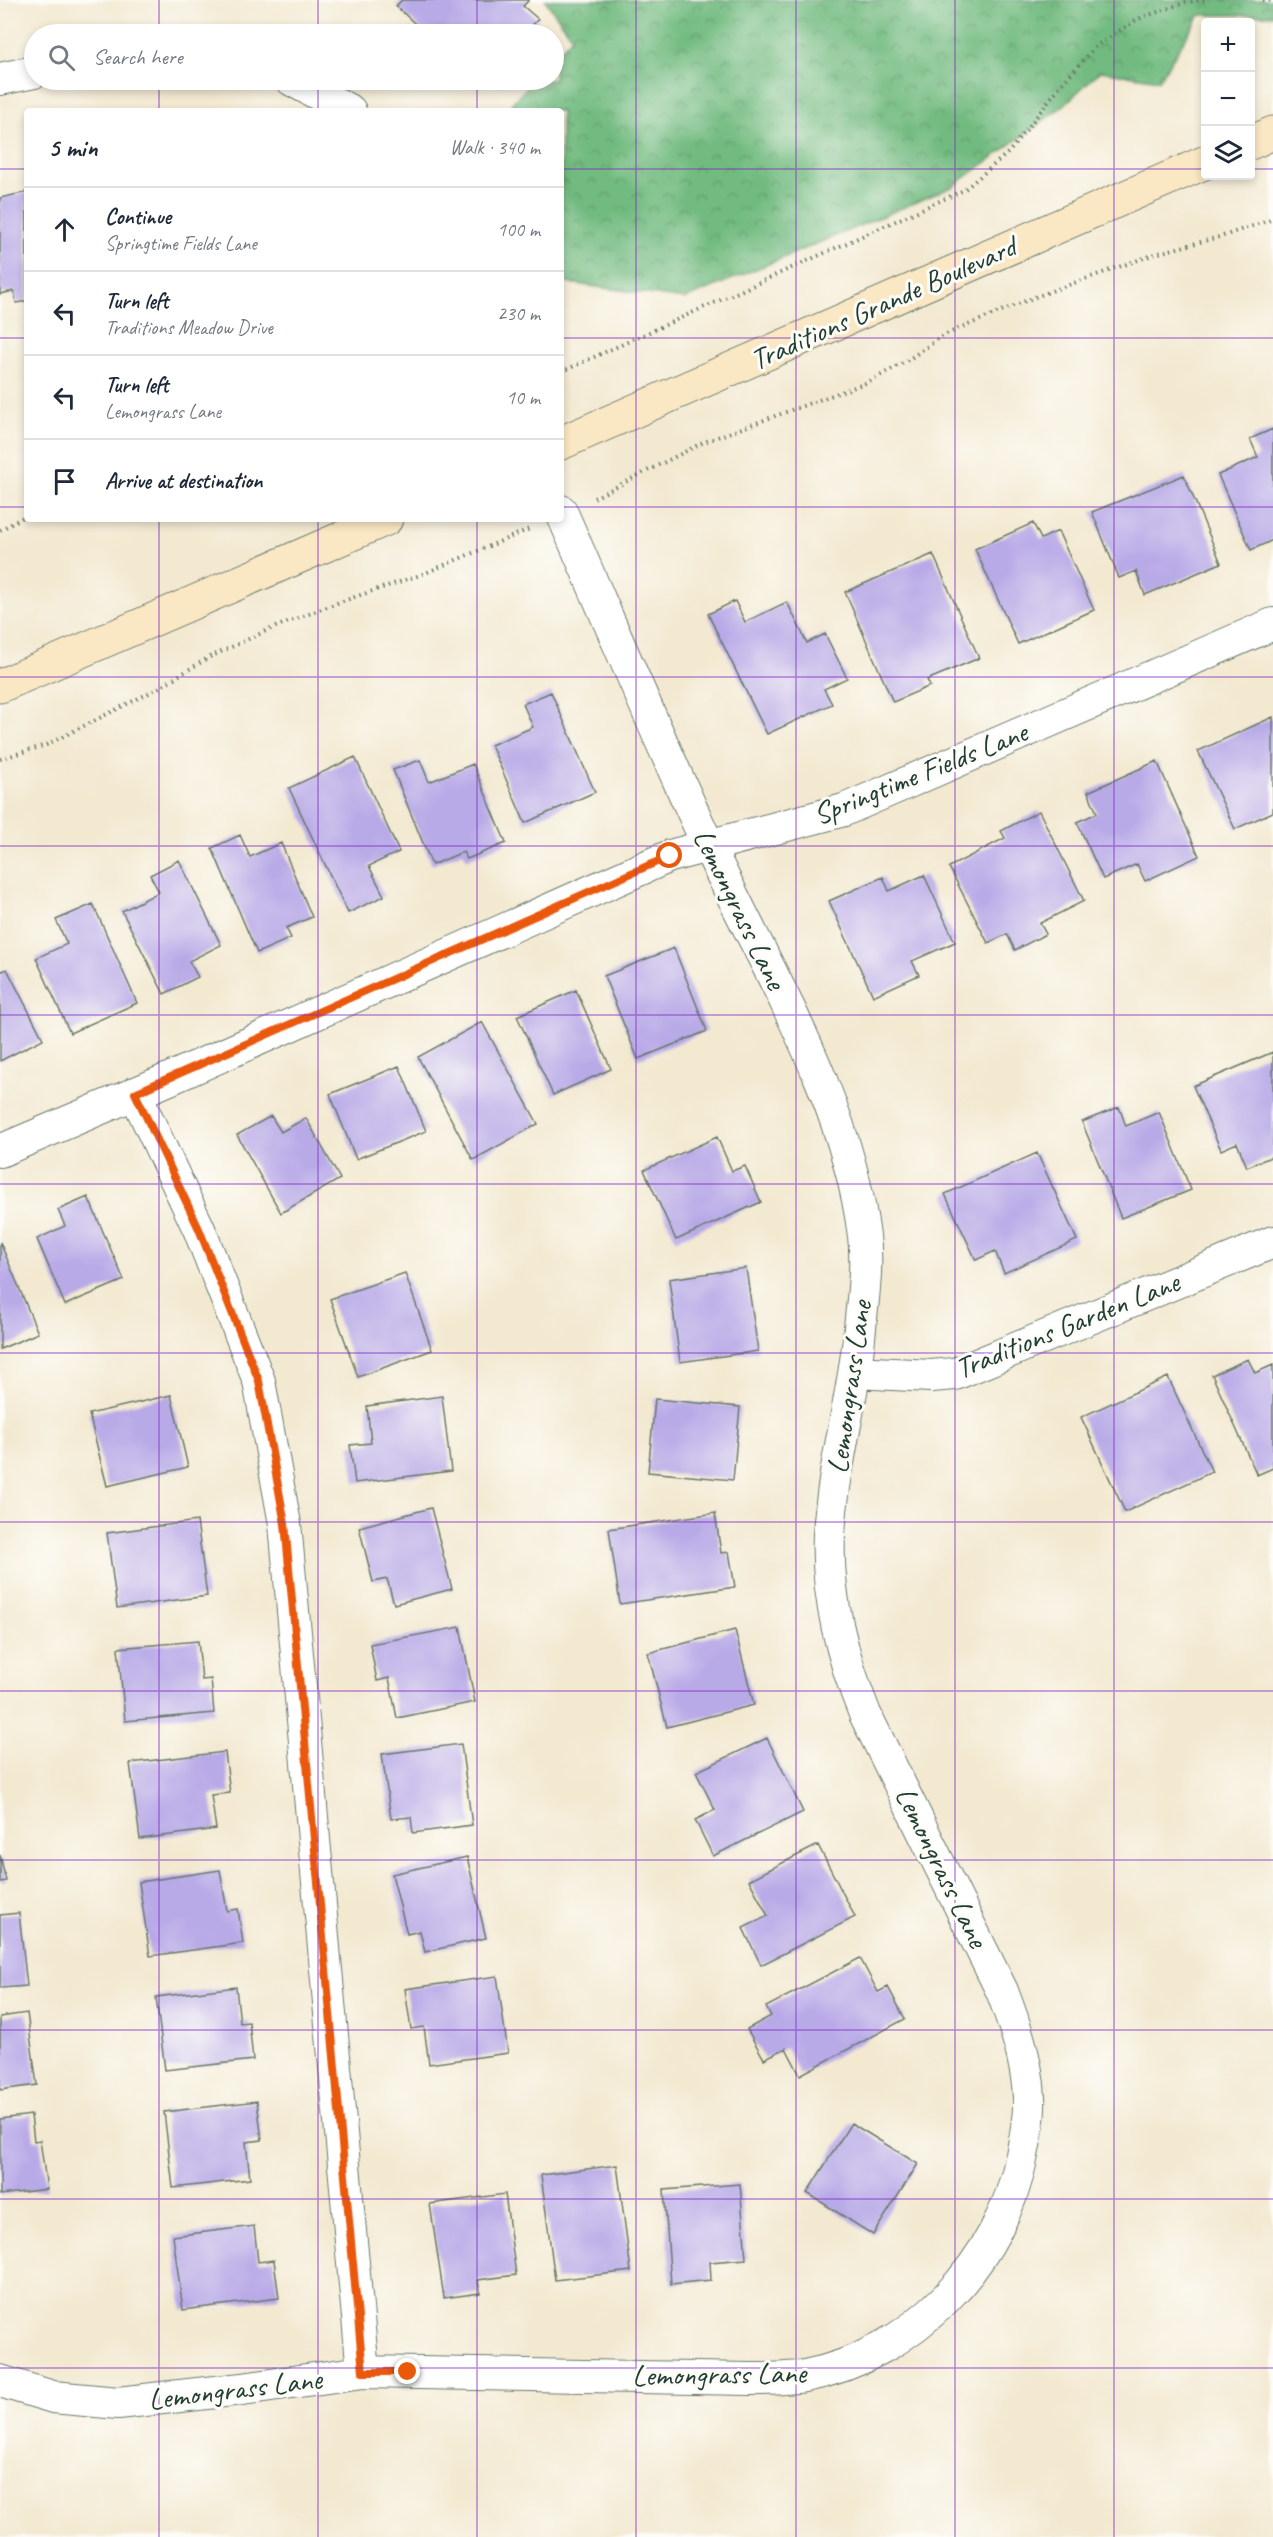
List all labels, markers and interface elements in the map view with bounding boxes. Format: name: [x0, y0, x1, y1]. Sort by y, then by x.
map controls: [1201, 18, 1255, 180]
button: +: [1201, 18, 1255, 72]
search box: [24, 24, 564, 90]
icon: search: [45, 41, 78, 74]
text: Search here: [93, 43, 183, 71]
button: −: [1201, 72, 1255, 126]
button: layers: [1201, 126, 1255, 180]
text: 5 min: [48, 131, 97, 164]
text: Walk · 340 m: [450, 135, 540, 160]
text: Continue: [105, 203, 171, 231]
icon: ahead: [48, 213, 81, 246]
text: 100 m: [497, 217, 540, 242]
street label: Traditions Grande Boulevard: [744, 226, 1026, 379]
text: Springtime Fields Lane: [105, 231, 257, 256]
text: Turn left: [105, 287, 169, 315]
icon: left: [48, 297, 81, 330]
text: 230 m: [497, 301, 540, 326]
text: Traditions Meadow Drive: [105, 315, 273, 340]
text: Turn left: [105, 371, 169, 399]
icon: left: [48, 381, 81, 414]
text: 10 m: [506, 385, 540, 410]
text: Lemongrass Lane: [105, 399, 221, 424]
icon: arrive: [48, 465, 81, 498]
text: Arrive at destination: [105, 467, 262, 495]
street label: Springtime Fields Lane: [807, 712, 1035, 833]
street label: Lemongrass Lane: [685, 822, 796, 998]
route start: [656, 842, 682, 868]
street label: Traditions Garden Lane: [949, 1262, 1187, 1387]
street label: Lemongrass Lane: [818, 1296, 880, 1476]
street label: Lemongrass Lane: [887, 1780, 998, 1956]
street label: Lemongrass Lane: [632, 2353, 809, 2395]
route end: [394, 2358, 420, 2384]
street label: Lemongrass Lane: [146, 2359, 326, 2418]

